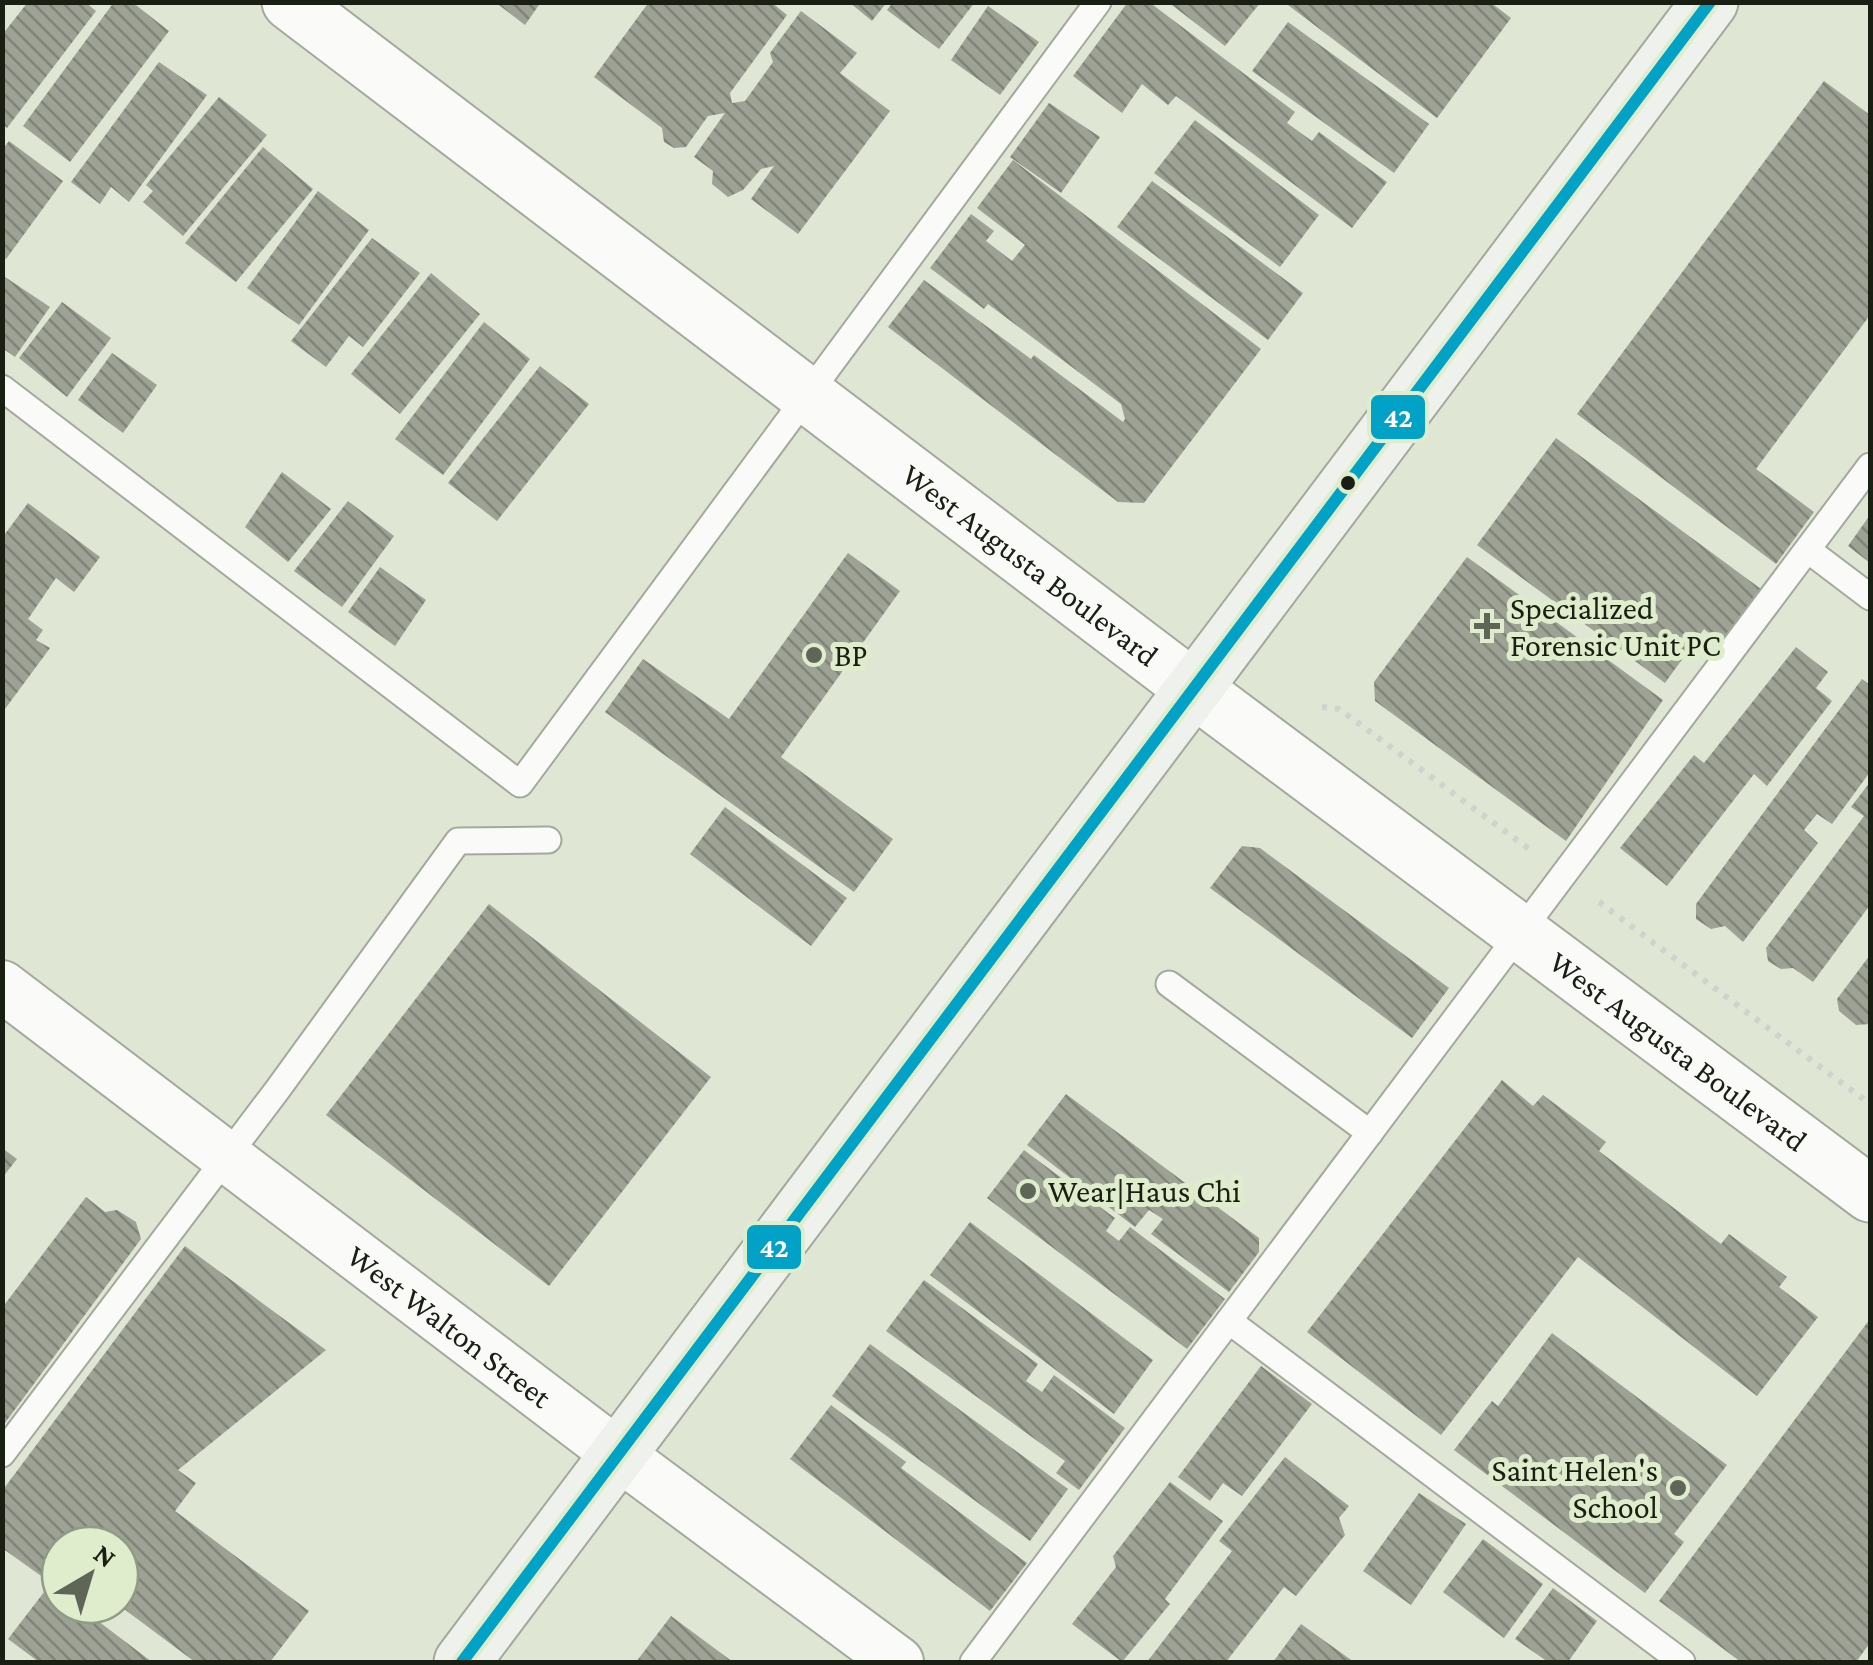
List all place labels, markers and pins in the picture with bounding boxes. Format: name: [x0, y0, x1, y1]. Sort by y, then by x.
unlabelled marker: [1338, 473, 1358, 493]
place label: Specialized Forensic Unit PC: [1510, 590, 1721, 663]
marker: Specialized Forensic Unit PC: [1474, 613, 1500, 639]
place label: BP: [834, 637, 868, 673]
marker: BP: [803, 644, 825, 666]
place label: Wear|Haus Chi: [1048, 1173, 1241, 1209]
marker: Wear|Haus Chi: [1017, 1180, 1039, 1202]
place label: Saint Helen's School: [1491, 1452, 1658, 1525]
marker: Saint Helen's School: [1667, 1477, 1689, 1499]

